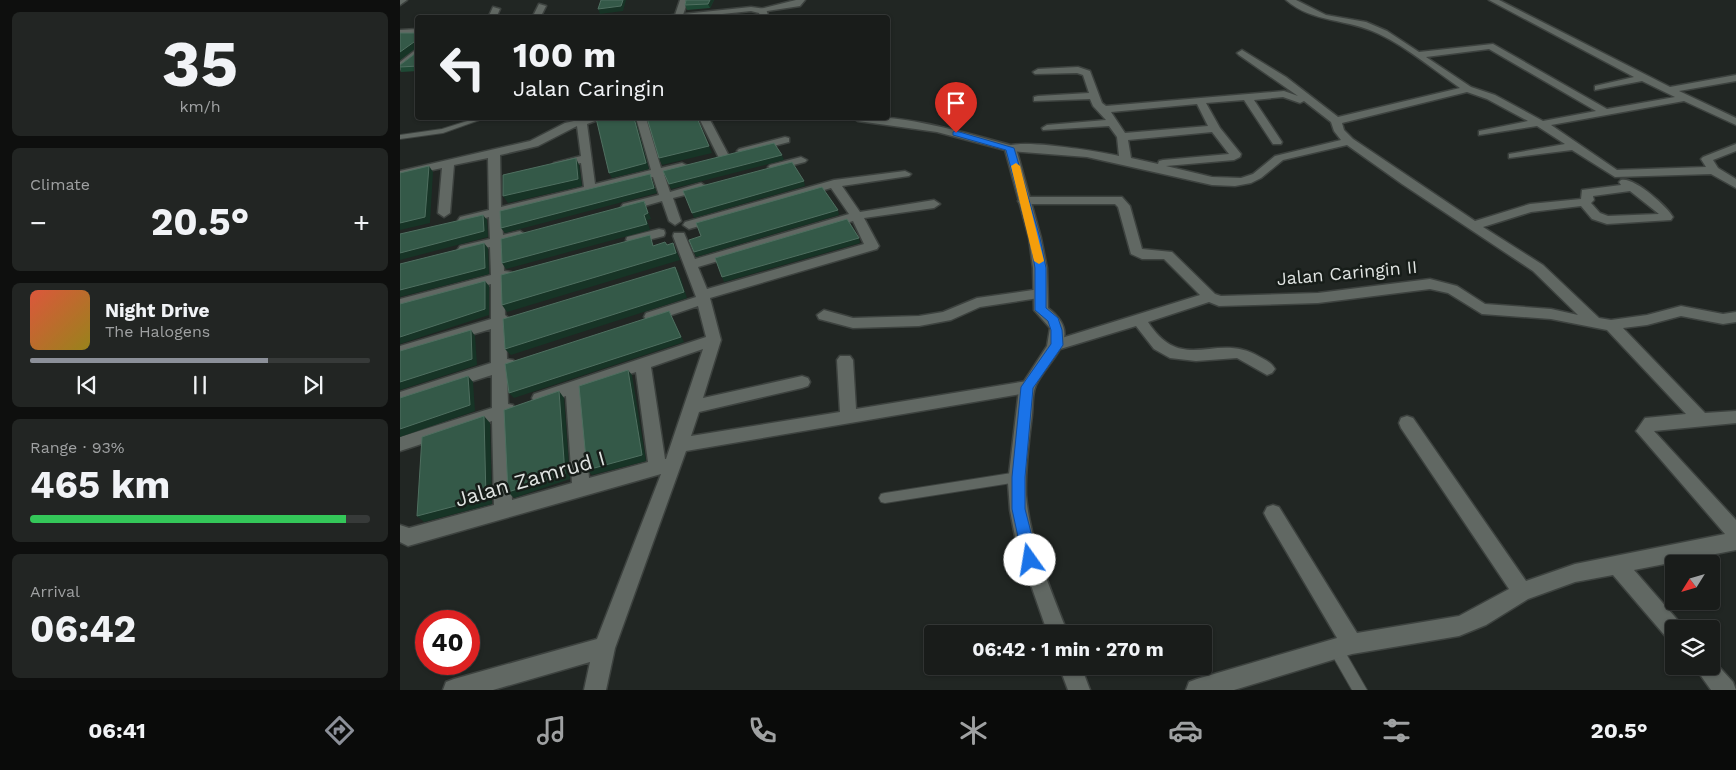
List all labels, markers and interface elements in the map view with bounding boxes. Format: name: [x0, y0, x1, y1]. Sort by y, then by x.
text: 35: [162, 26, 238, 102]
text: 100 m: [513, 34, 616, 76]
icon: left: [430, 35, 495, 100]
text: Jalan Caringin: [513, 76, 665, 101]
pin: [935, 82, 977, 133]
icon: arrive: [942, 89, 970, 117]
text: km/h: [179, 97, 221, 116]
text: Climate: [30, 175, 90, 194]
text: 20.5°: [151, 200, 249, 244]
text: −: [30, 206, 47, 239]
text: +: [353, 206, 370, 239]
street label: Jalan Caringin II: [1276, 256, 1418, 289]
text: Night Drive: [105, 299, 210, 322]
text: The Halogens: [105, 322, 210, 341]
icon: previous: [73, 371, 101, 399]
icon: pause: [186, 371, 214, 399]
icon: next: [299, 371, 327, 399]
text: Range · 93%: [30, 438, 124, 457]
street label: Jalan Zamrud I: [452, 445, 608, 512]
text: 465 km: [30, 463, 170, 507]
position arrow: [1003, 533, 1055, 585]
north arrow: [1665, 555, 1720, 610]
map controls: [1665, 555, 1720, 675]
text: Arrival: [30, 582, 80, 601]
text: 06:42: [30, 607, 136, 651]
speed limit sign: 40: [415, 610, 480, 675]
button: layers: [1665, 620, 1720, 675]
text: 06:42 · 1 min · 270 m: [972, 638, 1164, 661]
icon: directions: [322, 713, 357, 748]
icon: music: [534, 713, 569, 748]
icon: phone: [745, 713, 780, 748]
icon: climate: [956, 713, 991, 748]
icon: car: [1168, 713, 1203, 748]
icon: filters: [1379, 713, 1414, 748]
text: 06:41: [88, 718, 146, 743]
text: 20.5°: [1591, 718, 1648, 743]

